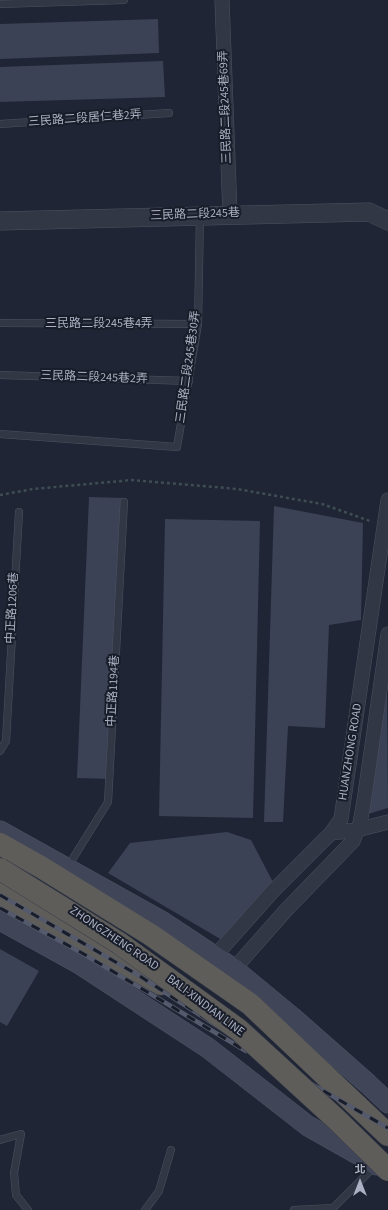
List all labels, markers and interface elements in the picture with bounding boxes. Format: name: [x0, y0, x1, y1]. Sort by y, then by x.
street label: 三民路二段245巷69弄: [217, 50, 235, 164]
street label: 三民路二段居仁巷2弄: [28, 108, 142, 130]
street label: 三民路二段245巷: [150, 206, 240, 224]
street label: 三民路二段245巷30弄: [174, 310, 204, 424]
street label: 三民路二段245巷4弄: [45, 317, 153, 331]
street label: 三民路二段245巷2弄: [40, 369, 148, 387]
street label: 中正路1206巷: [4, 572, 22, 644]
street label: 中正路1194巷: [105, 655, 123, 727]
street label: HUANZHONG ROAD: [336, 702, 366, 802]
street label: ZHONGZHENG ROAD: [67, 904, 161, 974]
street label: BALI-XINDIAN LINE: [163, 972, 247, 1040]
north arrow: [340, 1162, 380, 1202]
text: 北: [355, 1162, 366, 1177]

